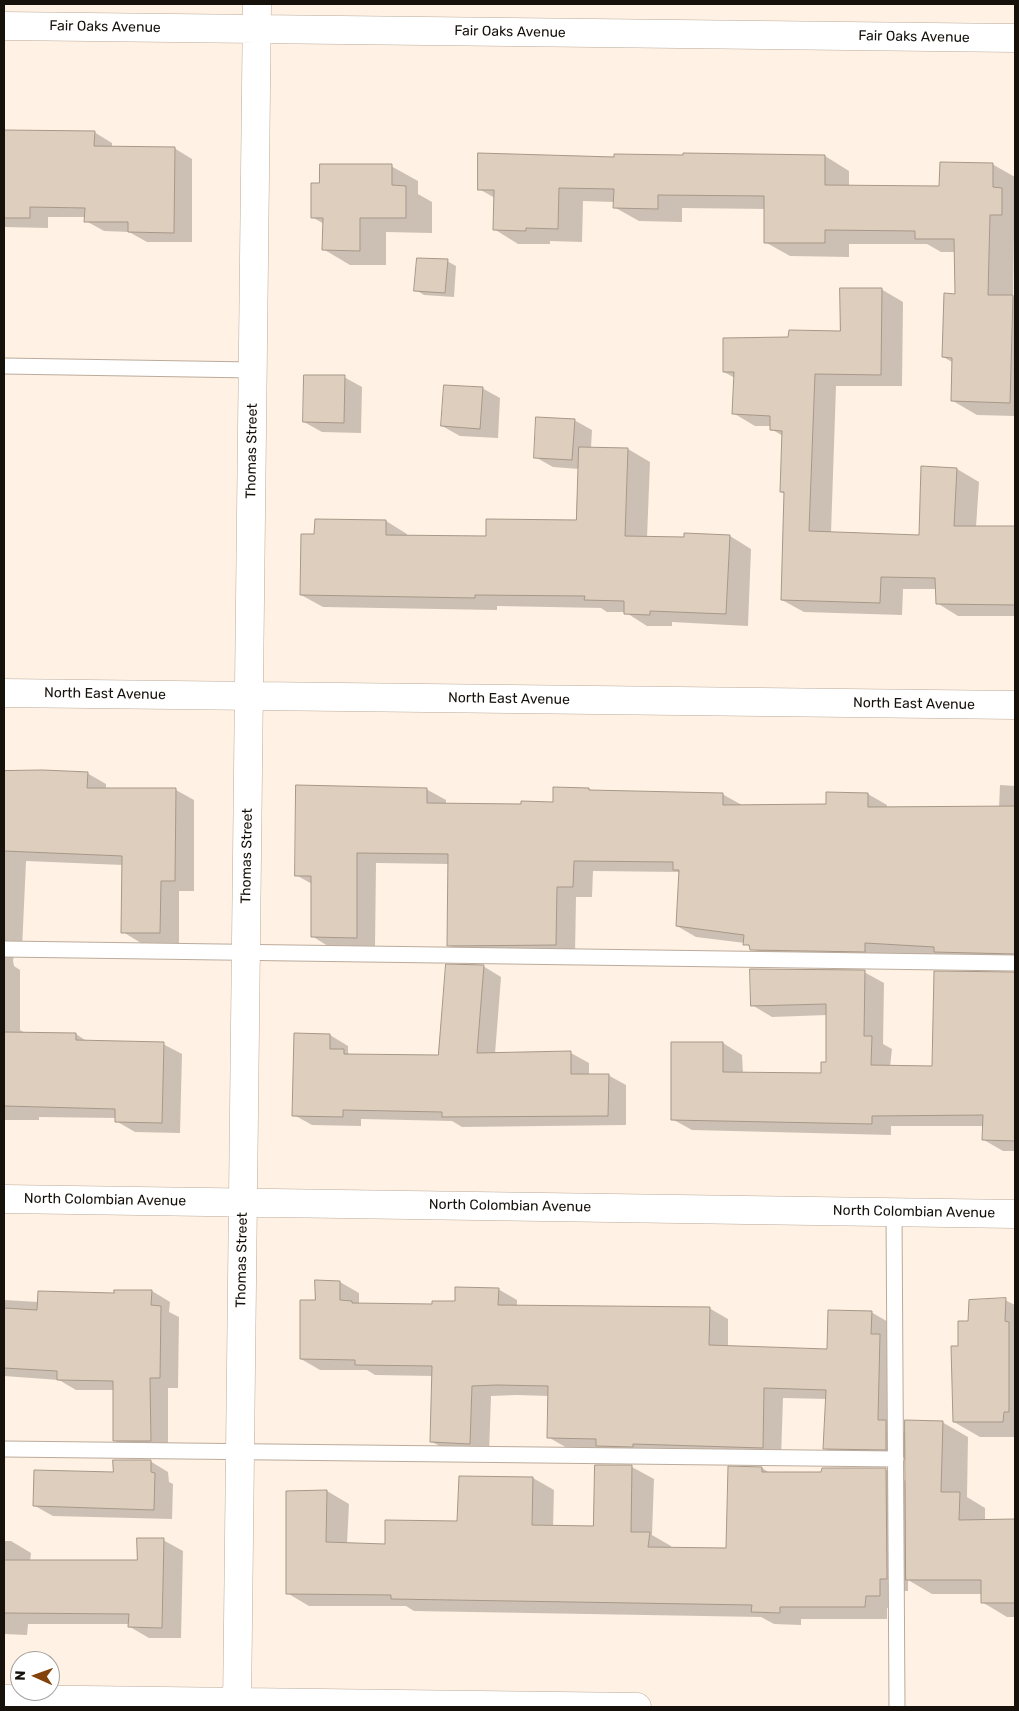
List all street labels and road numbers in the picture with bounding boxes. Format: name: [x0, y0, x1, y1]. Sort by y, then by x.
street label: Fair Oaks Avenue: [49, 18, 161, 36]
street label: Fair Oaks Avenue: [454, 23, 566, 41]
street label: Fair Oaks Avenue: [858, 28, 970, 46]
street label: Thomas Street: [243, 403, 261, 499]
street label: North East Avenue: [44, 685, 166, 703]
street label: North East Avenue: [448, 690, 570, 708]
street label: North East Avenue: [853, 695, 975, 713]
street label: Thomas Street: [238, 808, 256, 904]
street label: North Colombian Avenue: [24, 1190, 186, 1210]
street label: North Colombian Avenue: [429, 1196, 591, 1216]
street label: North Colombian Avenue: [833, 1202, 995, 1222]
street label: Thomas Street: [233, 1212, 251, 1308]

